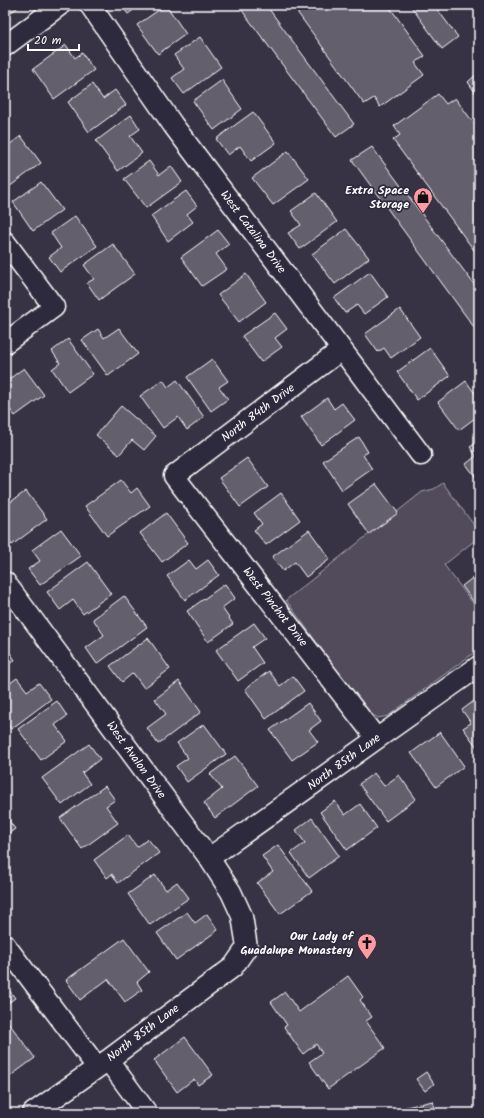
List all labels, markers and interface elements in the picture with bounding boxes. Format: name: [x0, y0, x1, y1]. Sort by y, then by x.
scale bar: [28, 26, 79, 52]
text: 20 m: [34, 31, 62, 50]
place label: Extra Space Storage: [345, 181, 409, 214]
street label: West Catalina Drive: [215, 186, 291, 278]
shop icon: Extra Space Storage: [412, 186, 434, 214]
street label: North 84th Drive: [217, 379, 299, 447]
street label: West Pinchot Drive: [238, 563, 313, 651]
street label: West Avalon Drive: [101, 717, 171, 803]
street label: North 85th Lane: [303, 728, 385, 795]
place label: Our Lady of Guadalupe Monastery: [241, 927, 355, 960]
church icon: Our Lady of Guadalupe Monastery: [356, 932, 378, 960]
street label: North 85th Lane: [103, 999, 184, 1067]

